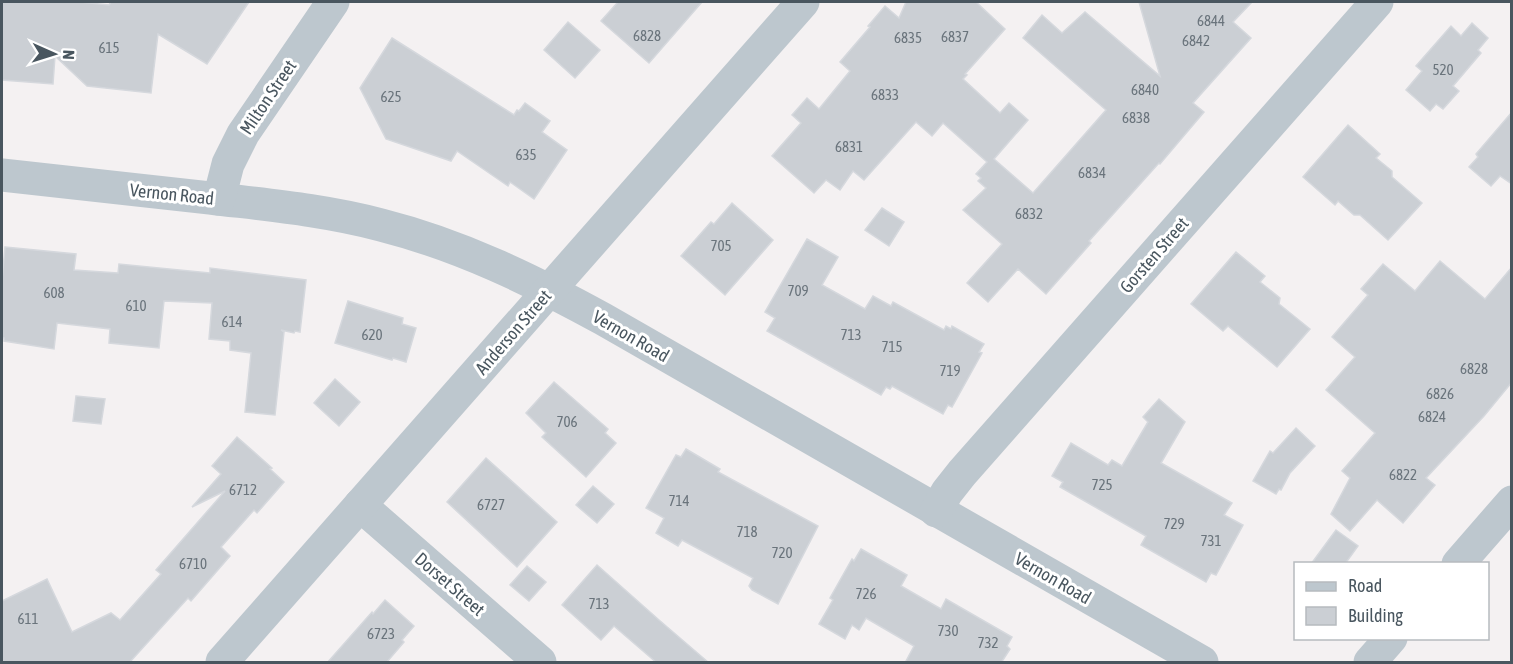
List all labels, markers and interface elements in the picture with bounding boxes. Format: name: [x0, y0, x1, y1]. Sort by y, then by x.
house number: 6844: [1197, 12, 1225, 29]
north arrow: [24, 24, 84, 84]
house number: 6828: [633, 27, 661, 44]
house number: 6837: [941, 28, 969, 45]
house number: 6835: [894, 29, 922, 46]
house number: 6842: [1182, 32, 1210, 49]
house number: 615: [98, 39, 120, 56]
text: N: [60, 50, 78, 60]
street label: Milton Street: [235, 56, 301, 138]
house number: 520: [1432, 61, 1454, 78]
house number: 6840: [1131, 81, 1159, 98]
house number: 6833: [871, 86, 899, 103]
house number: 625: [380, 88, 402, 105]
house number: 6838: [1122, 109, 1150, 126]
house number: 6831: [835, 138, 863, 155]
house number: 635: [515, 146, 537, 163]
house number: 6834: [1078, 164, 1106, 181]
street label: Vernon Road: [129, 179, 215, 209]
house number: 6832: [1015, 205, 1043, 222]
street label: Gorsten Street: [1115, 213, 1193, 297]
house number: 705: [710, 237, 732, 254]
house number: 709: [787, 282, 809, 299]
house number: 608: [43, 284, 65, 301]
street label: Anderson Street: [471, 285, 555, 379]
house number: 610: [125, 297, 147, 314]
street label: Vernon Road: [589, 306, 673, 366]
house number: 614: [221, 313, 243, 330]
house number: 620: [361, 326, 383, 343]
house number: 713: [840, 326, 862, 343]
house number: 715: [881, 338, 903, 355]
house number: 6828: [1460, 360, 1488, 377]
house number: 719: [939, 362, 961, 379]
house number: 6826: [1426, 385, 1454, 402]
house number: 6824: [1418, 408, 1446, 425]
house number: 706: [556, 413, 578, 430]
house number: 6822: [1389, 466, 1417, 483]
house number: 725: [1091, 476, 1113, 493]
house number: 6712: [229, 481, 257, 498]
house number: 714: [668, 492, 690, 509]
house number: 6727: [477, 496, 505, 513]
house number: 729: [1163, 515, 1185, 532]
house number: 718: [736, 523, 758, 540]
house number: 731: [1200, 532, 1222, 549]
house number: 720: [771, 544, 793, 561]
street label: Dorset Street: [411, 548, 489, 620]
street label: Vernon Road: [1011, 548, 1095, 608]
house number: 6710: [179, 555, 207, 572]
legend: [1294, 562, 1489, 640]
text: Road: [1348, 575, 1382, 596]
house number: 726: [855, 585, 877, 602]
house number: 713: [588, 595, 610, 612]
text: Building: [1348, 605, 1403, 626]
house number: 611: [17, 610, 39, 627]
house number: 730: [937, 622, 959, 639]
house number: 6723: [367, 625, 395, 642]
house number: 732: [977, 634, 999, 651]

